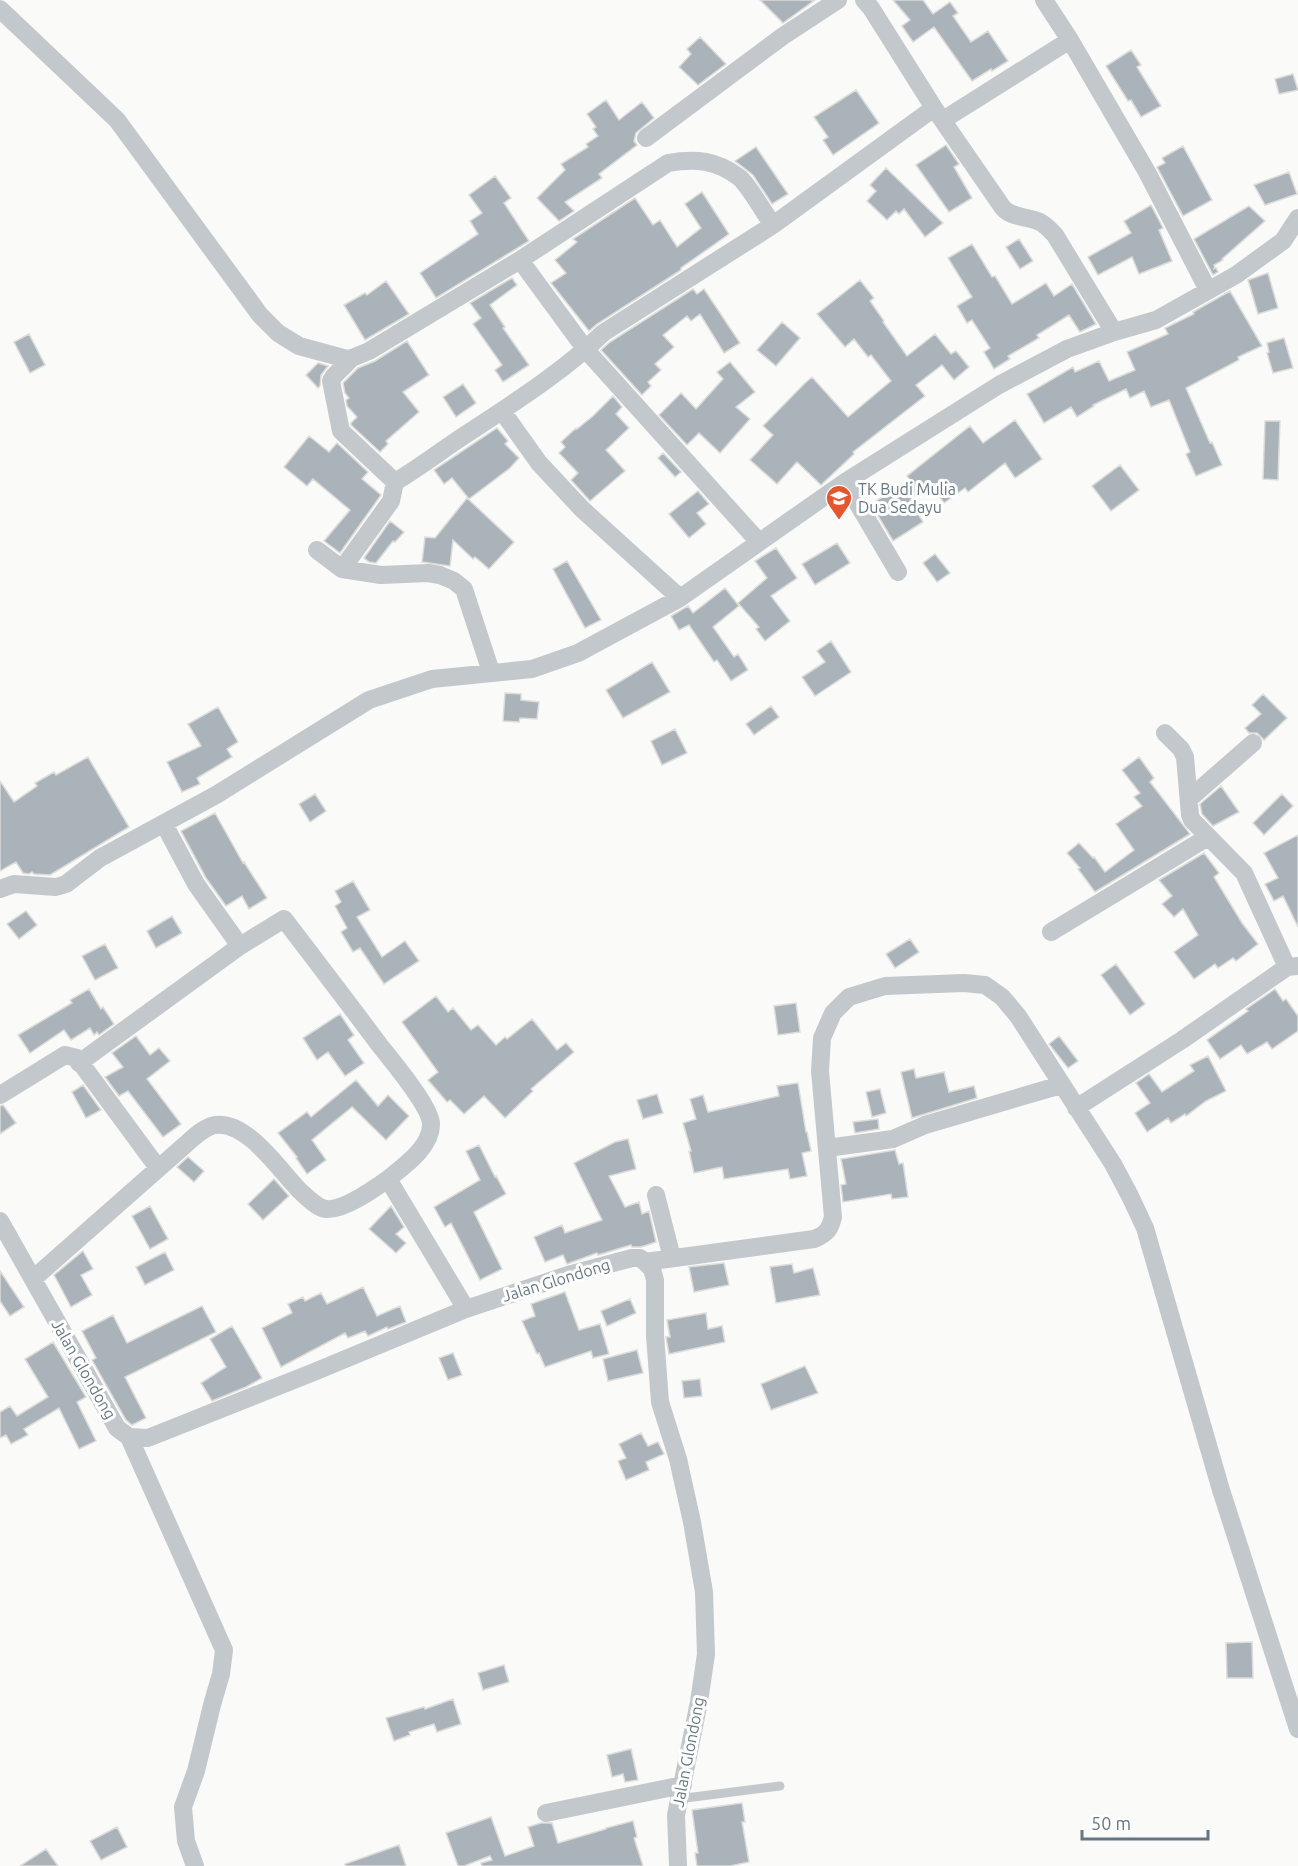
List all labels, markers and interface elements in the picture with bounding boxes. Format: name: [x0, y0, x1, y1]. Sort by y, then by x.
place label: TK Budi Mulia Dua Sedayu: [858, 480, 956, 516]
school or university icon: TK Budi Mulia Dua Sedayu: [824, 483, 854, 521]
street label: Jalan Glondong: [500, 1255, 612, 1305]
street label: Jalan Glondong: [48, 1316, 120, 1422]
street label: Jalan Glondong: [669, 1695, 707, 1809]
scale bar: [1082, 1803, 1208, 1841]
text: 50 m: [1091, 1813, 1131, 1833]

